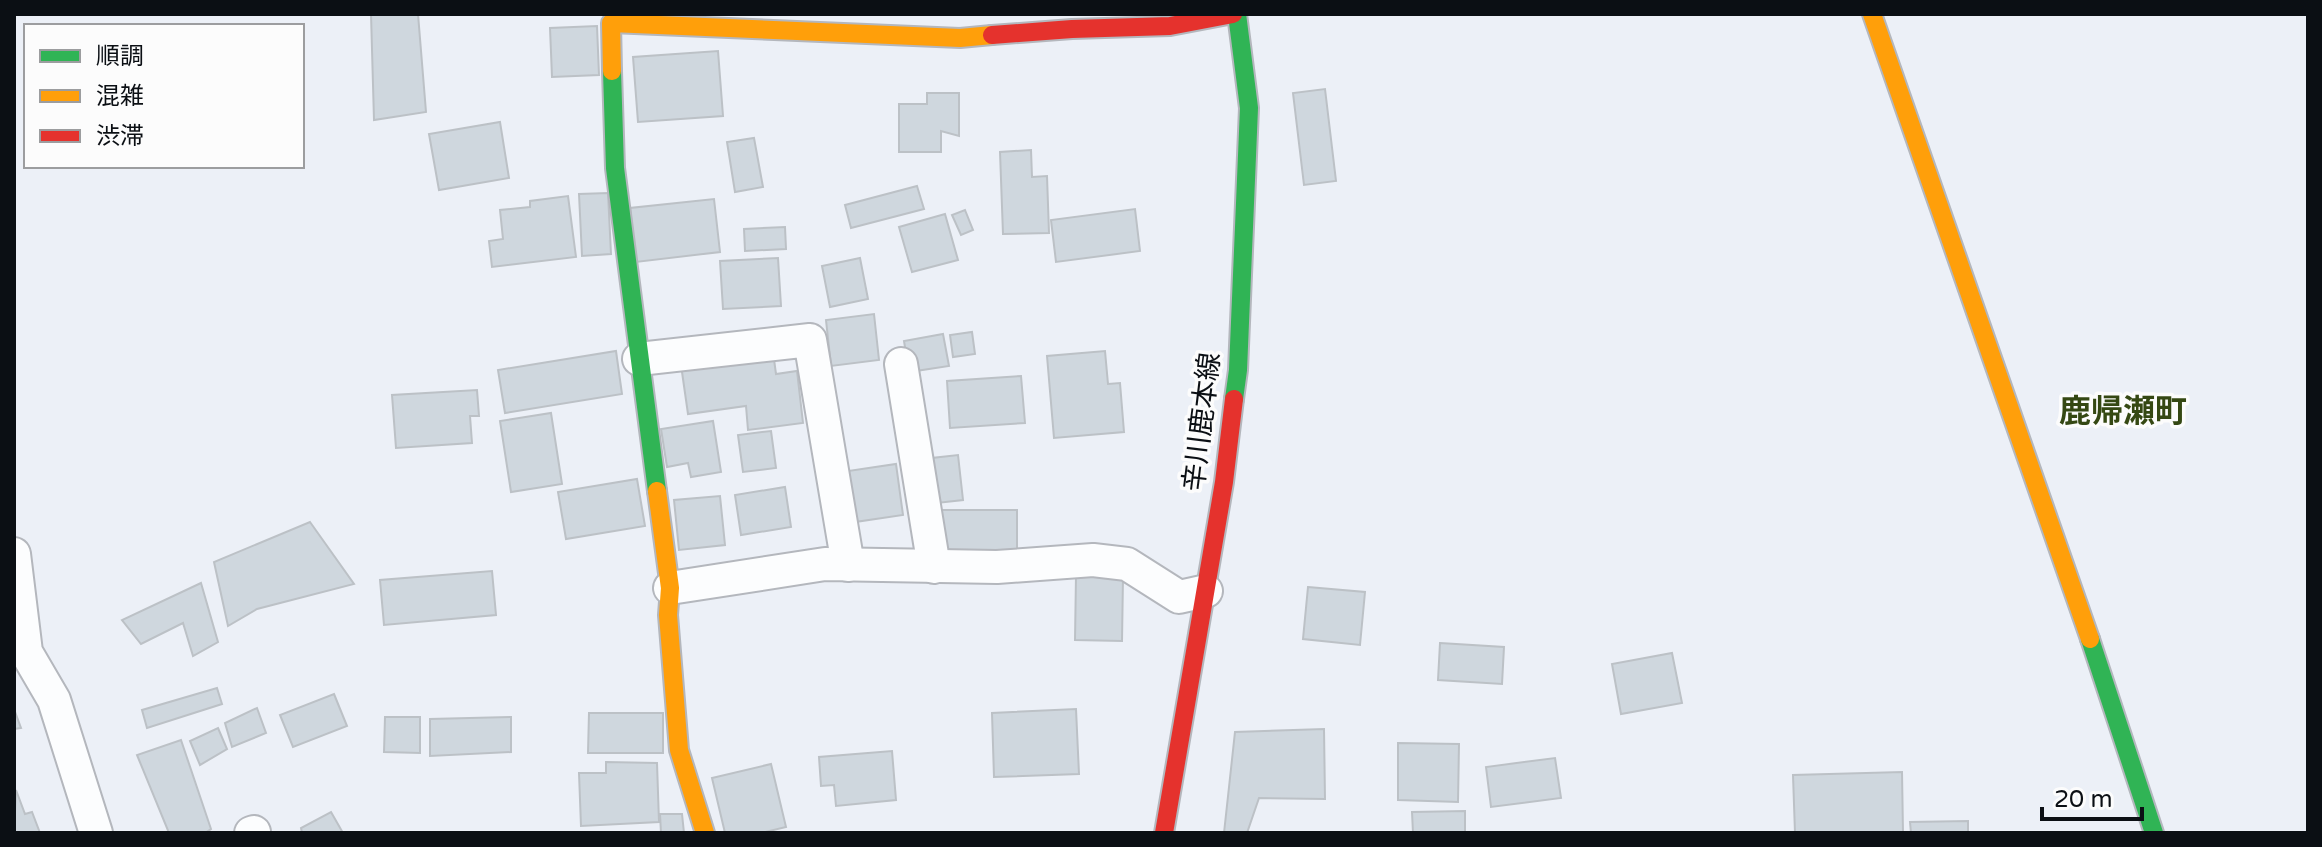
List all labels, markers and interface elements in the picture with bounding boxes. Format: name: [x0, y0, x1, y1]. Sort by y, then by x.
legend: [24, 24, 304, 168]
text: 順調: [96, 42, 144, 71]
text: 混雑: [96, 82, 144, 111]
text: 渋滞: [96, 122, 144, 151]
street label: 辛川鹿本線: [1177, 350, 1227, 494]
district label: 鹿帰瀬町: [2059, 393, 2187, 431]
scale bar: [2042, 771, 2142, 821]
text: 20 m: [2054, 785, 2112, 814]

